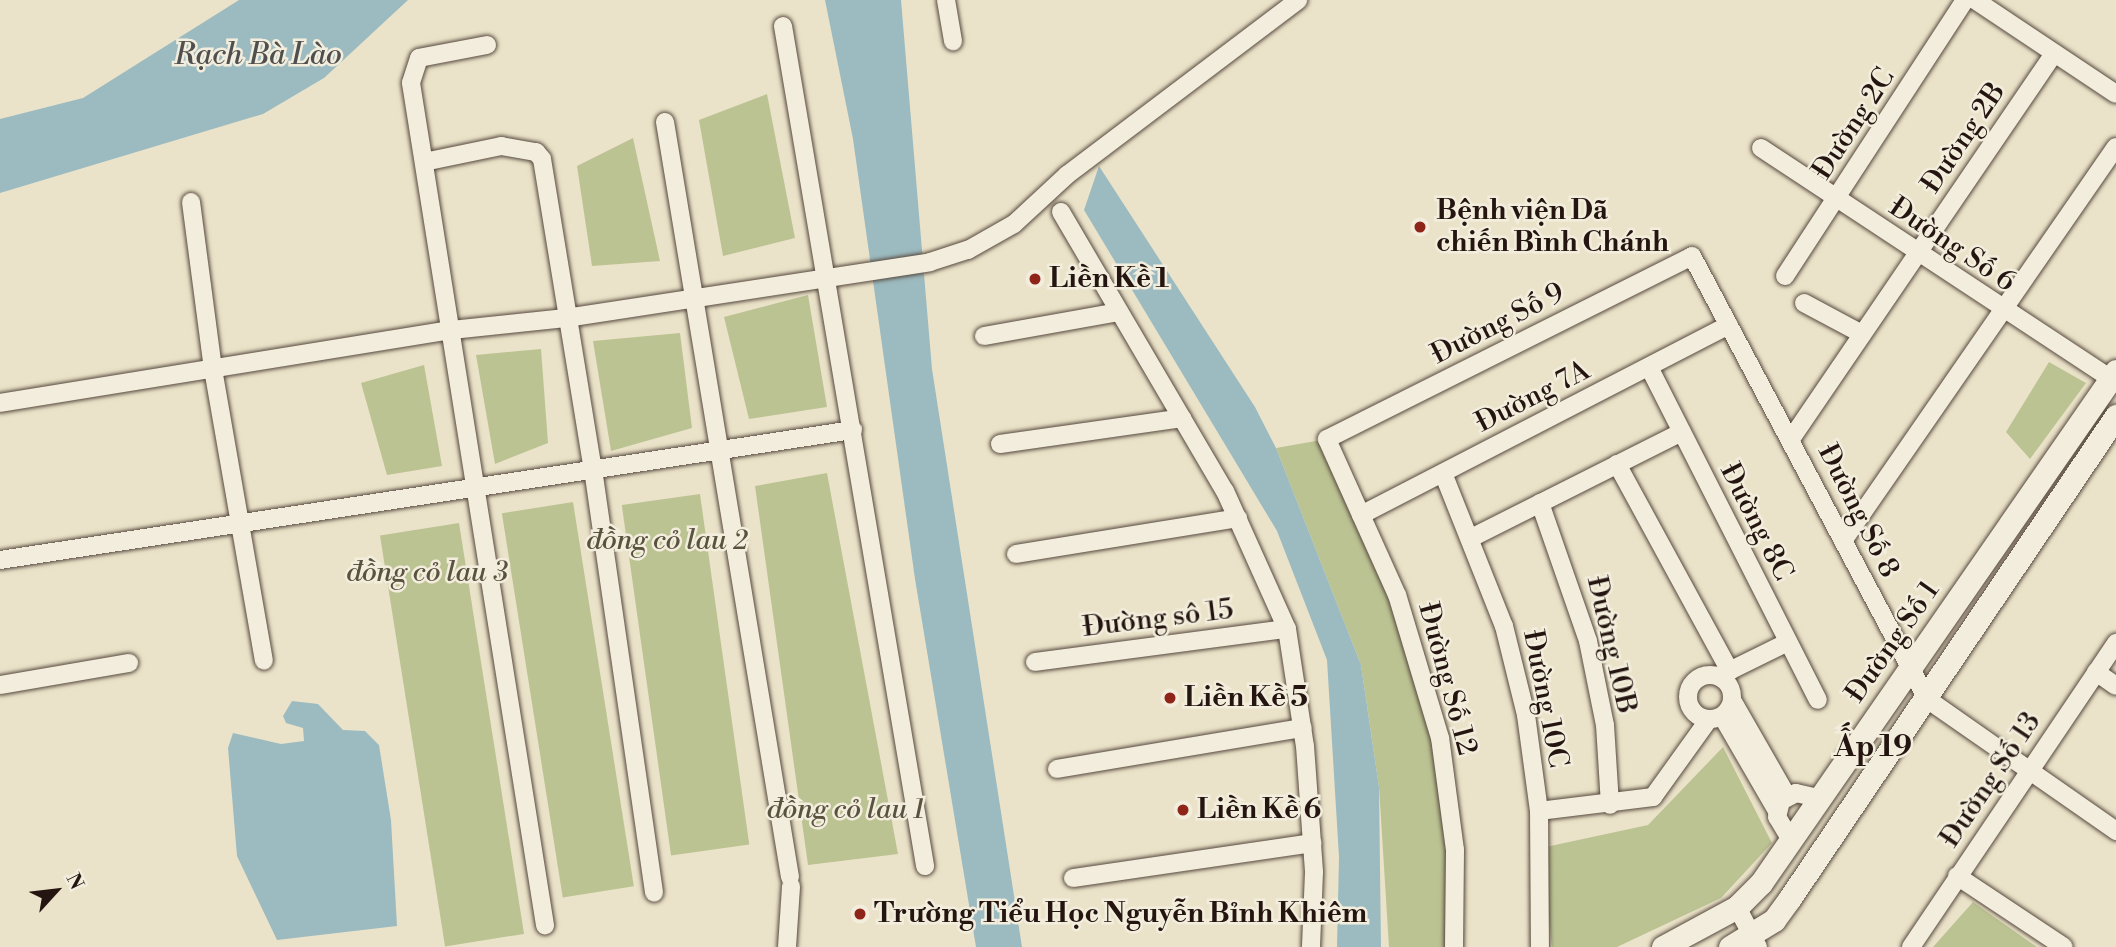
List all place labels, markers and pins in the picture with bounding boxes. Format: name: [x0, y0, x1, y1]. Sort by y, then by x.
place label: Bệnh viện Dã chiến Bình Chánh: [1436, 194, 1669, 260]
marker: Bệnh viện Dã chiến Bình Chánh: [1410, 217, 1430, 237]
place label: Liền Kề 1: [1049, 262, 1169, 296]
marker: Liền Kề 1: [1027, 271, 1043, 287]
place label: Liền Kề 5: [1184, 681, 1308, 715]
marker: Liền Kề 5: [1162, 690, 1178, 706]
place label: Liền Kề 6: [1197, 793, 1321, 827]
marker: Liền Kề 6: [1175, 802, 1191, 818]
place label: Trường Tiểu Học Nguyễn Bỉnh Khiêm: [874, 897, 1367, 931]
marker: Trường Tiểu Học Nguyễn Bỉnh Khiêm: [852, 906, 868, 922]

